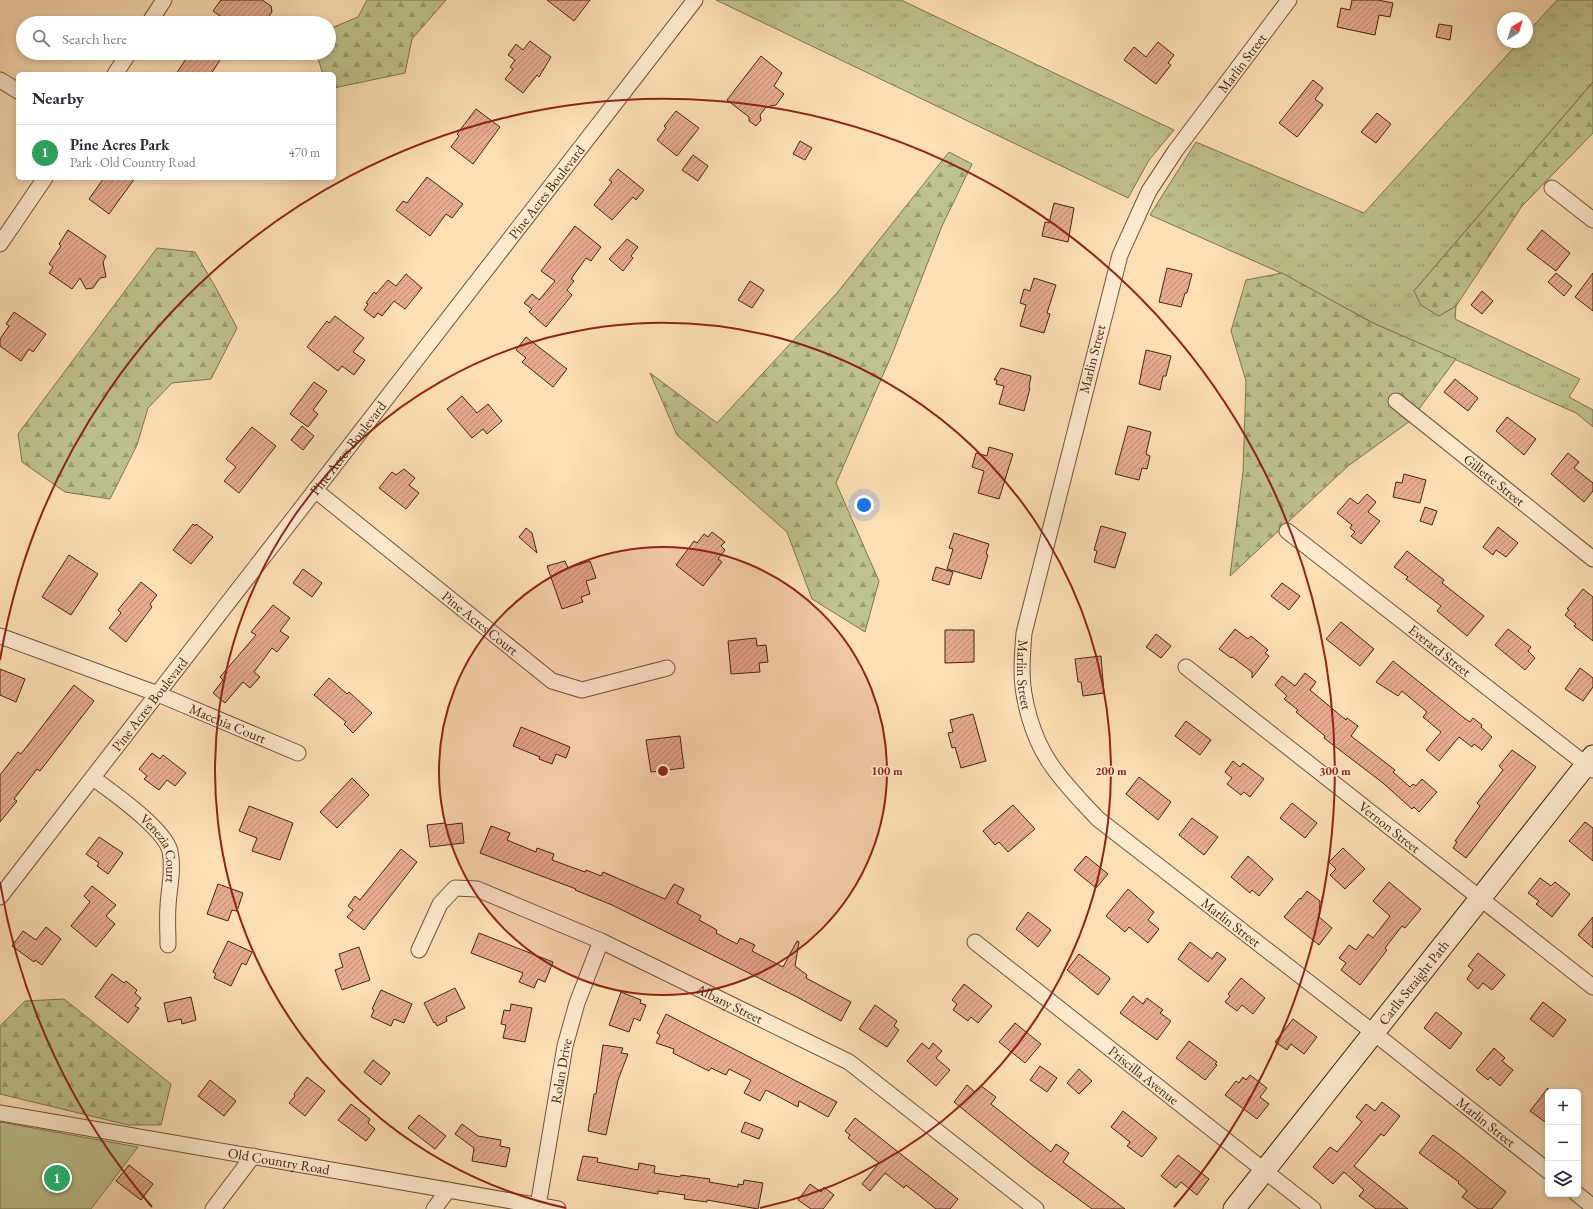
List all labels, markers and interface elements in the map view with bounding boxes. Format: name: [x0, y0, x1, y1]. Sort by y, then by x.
north arrow: [1497, 12, 1533, 48]
search box: [16, 16, 336, 60]
icon: search: [30, 27, 52, 49]
text: Search here: [62, 29, 127, 48]
street label: Marlin Street: [1214, 29, 1271, 97]
text: Nearby: [32, 87, 84, 109]
text: Pine Acres Park: [70, 135, 169, 154]
street label: Pine Acres Boulevard: [504, 140, 589, 243]
text: 1: [42, 144, 48, 161]
text: 470 m: [289, 144, 320, 161]
text: Park · Old Country Road: [70, 154, 195, 171]
street label: Marlin Street: [1075, 322, 1109, 395]
street label: Pine Acres Boulevard: [306, 397, 391, 499]
street label: Gillette Street: [1460, 450, 1529, 510]
your location: [854, 495, 874, 515]
street label: Pine Acres Court: [438, 587, 522, 660]
street label: Everard Street: [1405, 620, 1475, 681]
street label: Marlin Street: [1013, 639, 1036, 712]
street label: Pine Acres Boulevard: [107, 653, 192, 755]
street label: Macchia Court: [187, 699, 269, 748]
text: 100 m: [871, 763, 903, 779]
text: 200 m: [1095, 763, 1127, 779]
text: 300 m: [1319, 763, 1351, 779]
centre of rings: [656, 764, 670, 778]
street label: Vernon Street: [1355, 797, 1425, 857]
street label: Venezia Court: [136, 810, 181, 884]
street label: Marlin Street: [1198, 894, 1265, 951]
street label: Carlls Straight Path: [1374, 936, 1453, 1029]
street label: Albany Street: [692, 979, 766, 1028]
street label: Rolan Drive: [546, 1036, 576, 1105]
street label: Priscilla Avenue: [1105, 1042, 1183, 1109]
map controls: [1545, 1089, 1581, 1197]
button: +: [1545, 1089, 1581, 1125]
street label: Marlin Street: [1453, 1093, 1520, 1151]
button: −: [1545, 1125, 1581, 1161]
street label: Old Country Road: [227, 1143, 332, 1179]
button: layers: [1545, 1161, 1581, 1197]
pin: 1: [44, 1163, 70, 1193]

